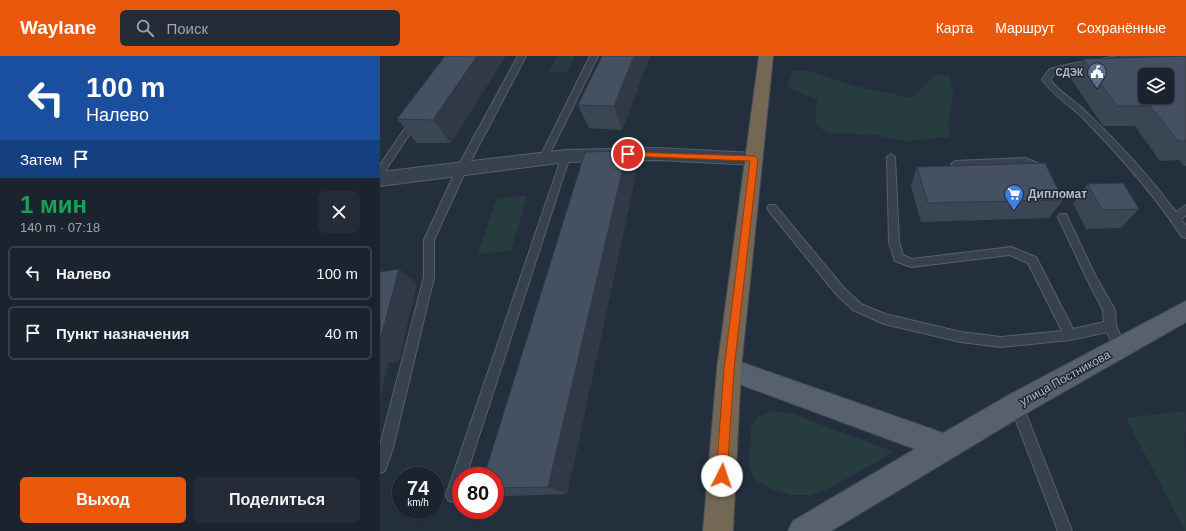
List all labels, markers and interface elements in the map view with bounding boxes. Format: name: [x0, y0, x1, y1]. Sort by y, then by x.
search box: [120, 10, 400, 46]
text: Waylane: [20, 17, 96, 38]
icon: search: [134, 17, 156, 39]
text: Поиск: [166, 20, 208, 37]
text: Карта: [936, 20, 973, 36]
text: Маршрут: [995, 20, 1055, 36]
text: Сохранённые: [1077, 20, 1166, 36]
public building icon: СДЭК: [1086, 61, 1108, 89]
place label: СДЭК: [1056, 67, 1084, 78]
map controls: [1138, 68, 1174, 104]
button: layers: [1138, 68, 1174, 104]
icon: left: [20, 72, 72, 124]
text: 100 m: [86, 72, 165, 103]
text: Налево: [86, 105, 149, 125]
pin: [611, 137, 645, 171]
icon: arrive: [617, 143, 639, 165]
icon: arrive: [70, 148, 92, 170]
text: Затем: [20, 151, 62, 168]
supermarket icon: Дипломат: [1003, 183, 1025, 211]
place label: Дипломат: [1028, 187, 1087, 201]
text: 1 мин: [20, 191, 87, 218]
button: close: [318, 191, 360, 233]
text: 140 m · 07:18: [20, 220, 100, 235]
icon: left: [22, 262, 44, 284]
text: Налево: [56, 265, 111, 282]
text: 100 m: [316, 265, 358, 282]
icon: arrive: [22, 322, 44, 344]
text: Пункт назначения: [56, 325, 189, 342]
text: 40 m: [325, 325, 358, 342]
street label: улица Постникова: [1017, 347, 1113, 409]
position arrow: [701, 455, 743, 497]
speed limit sign: 80: [452, 467, 504, 519]
button: Выход: [20, 477, 186, 523]
button: Поделиться: [194, 477, 360, 523]
text: 74: [407, 477, 429, 499]
text: km/h: [407, 497, 429, 508]

